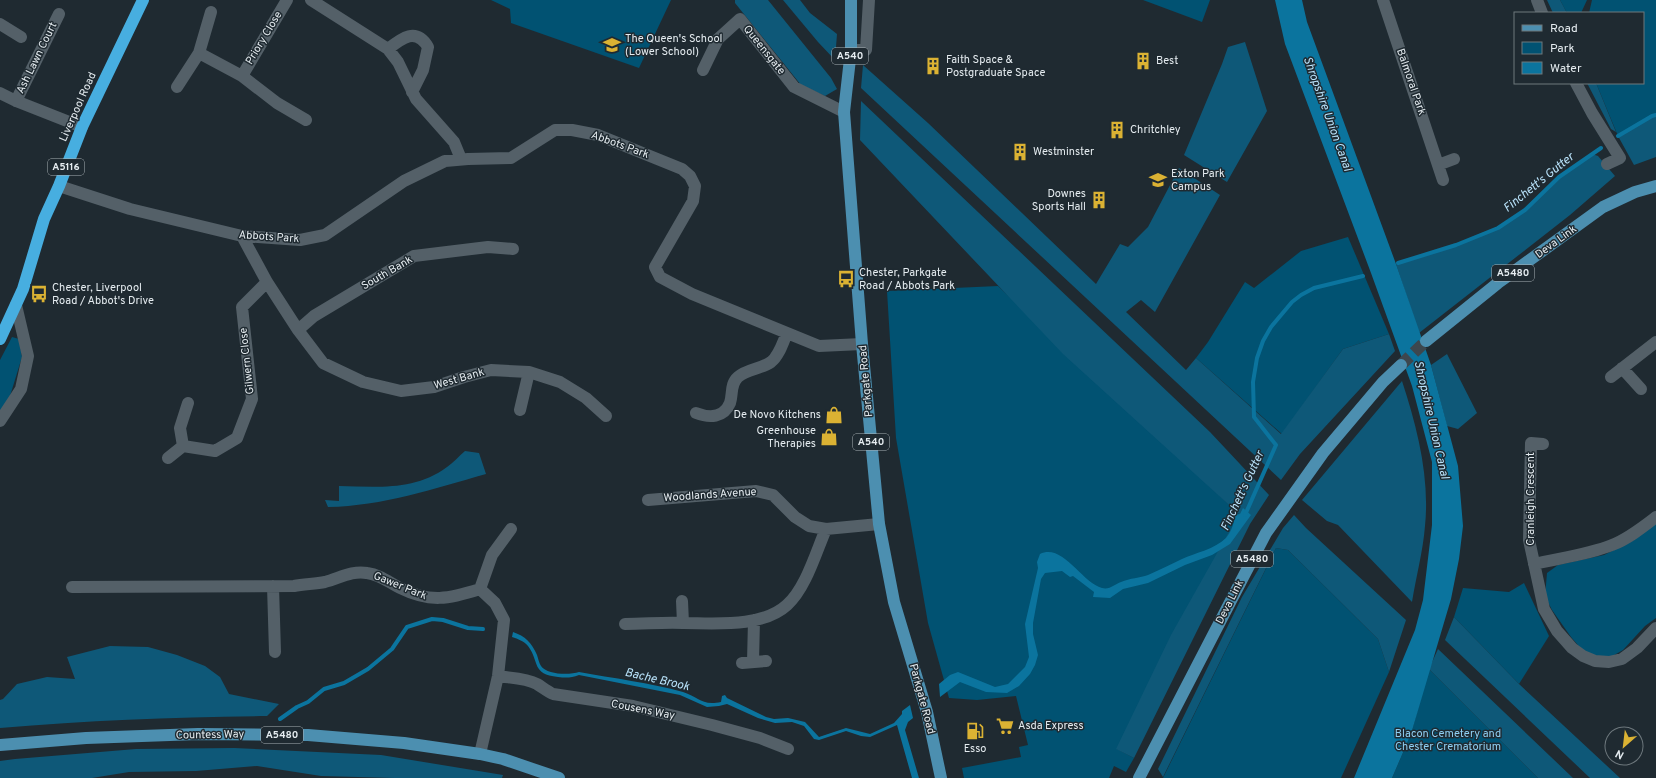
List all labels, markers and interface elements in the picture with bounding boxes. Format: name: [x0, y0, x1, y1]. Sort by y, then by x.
street label: Priory Close: [243, 9, 285, 67]
legend: [1514, 12, 1644, 84]
street label: Ash Lawn Court: [14, 20, 60, 96]
text: Road: [1550, 21, 1578, 37]
street label: Queensgate: [740, 23, 788, 78]
place label: The Queen's School (Lower School): [625, 32, 722, 59]
school or university icon: The Queen's School (Lower School): [602, 35, 622, 55]
text: Park: [1550, 41, 1575, 57]
street label: Balmoral Park: [1393, 47, 1429, 117]
road number: A540: [832, 48, 868, 64]
building icon: Best: [1133, 51, 1153, 71]
place label: Faith Space & Postgraduate Space: [946, 53, 1045, 80]
place label: Best: [1156, 54, 1178, 68]
water label: Shropshire Union Canal: [1299, 55, 1355, 174]
building icon: Faith Space & Postgraduate Space: [923, 56, 943, 76]
text: Water: [1550, 61, 1582, 77]
street label: Liverpool Road: [56, 70, 100, 144]
building icon: Chritchley: [1107, 120, 1127, 140]
place label: Chritchley: [1130, 123, 1181, 137]
street label: Abbots Park: [589, 128, 651, 162]
building icon: Westminster: [1010, 142, 1030, 162]
place label: Westminster: [1033, 145, 1095, 159]
water label: Finchett's Gutter: [1500, 149, 1579, 216]
road number: A5116: [48, 159, 84, 175]
place label: Exton Park Campus: [1171, 167, 1225, 194]
school or university icon: Exton Park Campus: [1148, 170, 1168, 190]
place label: Downes Sports Hall: [1032, 187, 1086, 214]
building icon: Downes Sports Hall: [1089, 190, 1109, 210]
street label: Deva Link: [1533, 222, 1580, 262]
street label: Abbots Park: [238, 228, 300, 246]
street label: South Bank: [359, 253, 415, 293]
road number: A5480: [1492, 265, 1534, 281]
place label: Chester, Parkgate Road / Abbots Park: [859, 266, 955, 293]
bus stop icon: Chester, Parkgate Road / Abbots Park: [836, 269, 856, 289]
place label: Chester, Liverpool Road / Abbot's Drive: [52, 281, 154, 308]
bus stop icon: Chester, Liverpool Road / Abbot's Drive: [29, 284, 49, 304]
street label: Gilwern Close: [237, 327, 257, 395]
street label: Parkgate Road: [856, 344, 876, 418]
water label: Shropshire Union Canal: [1410, 359, 1453, 482]
street label: West Bank: [432, 365, 486, 393]
shop icon: De Novo Kitchens: [824, 405, 844, 425]
place label: De Novo Kitchens: [734, 408, 821, 422]
place label: Greenhouse Therapies: [756, 424, 816, 451]
shop icon: Greenhouse Therapies: [819, 427, 839, 447]
road number: A540: [853, 434, 889, 450]
water label: Finchett's Gutter: [1217, 447, 1269, 534]
street label: Cranleigh Crescent: [1524, 452, 1538, 546]
street label: Woodlands Avenue: [663, 485, 757, 505]
road number: A5480: [1231, 551, 1273, 567]
street label: Gawer Park: [371, 569, 429, 603]
street label: Deva Link: [1213, 577, 1247, 626]
street label: Parkgate Road: [906, 662, 938, 736]
water label: Bache Brook: [623, 665, 692, 695]
street label: Cousens Way: [610, 697, 676, 723]
supermarket icon: Asda Express: [995, 716, 1015, 736]
place label: Asda Express: [1018, 719, 1084, 733]
fuel station icon: Esso: [965, 721, 985, 741]
north arrow: [1604, 726, 1644, 766]
street label: Countess Way: [176, 727, 245, 743]
road number: A5480: [261, 727, 303, 743]
park label: Blacon Cemetery and Chester Crematorium: [1395, 727, 1501, 754]
place label: Esso: [964, 742, 986, 756]
text: N: [1613, 746, 1627, 762]

